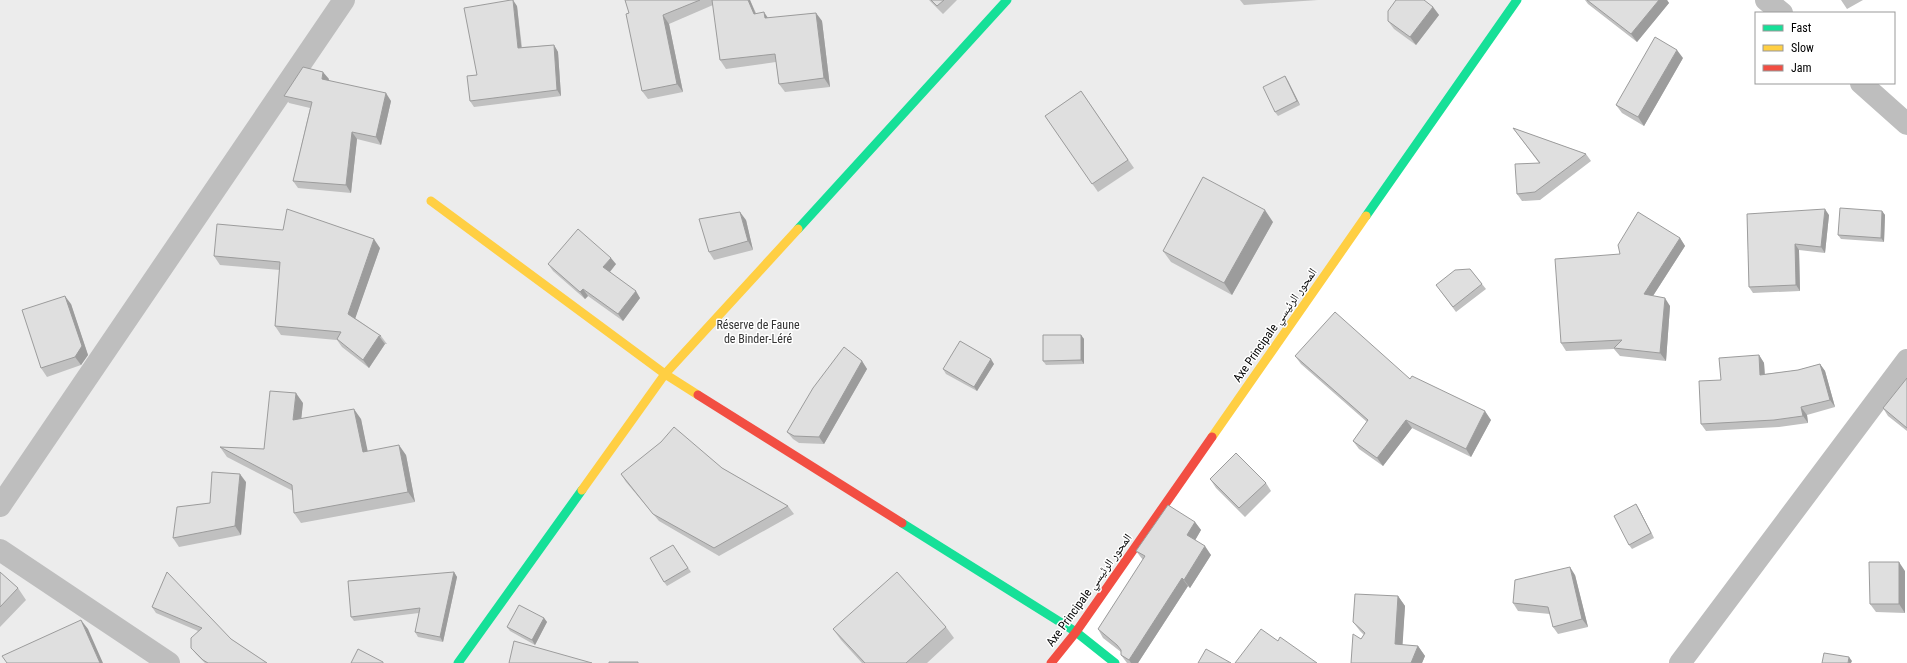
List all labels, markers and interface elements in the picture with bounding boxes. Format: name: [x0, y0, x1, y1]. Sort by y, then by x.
legend: [1755, 12, 1895, 84]
text: Fast: [1791, 21, 1812, 35]
text: Slow: [1791, 41, 1814, 55]
text: Jam: [1791, 61, 1812, 75]
street label: Axe Principale المحور الرئيسي: [1230, 265, 1322, 386]
park label: Réserve de Faune de Binder-Léré: [716, 318, 800, 346]
street label: Axe Principale المحور الرئيسي: [1043, 531, 1137, 651]

